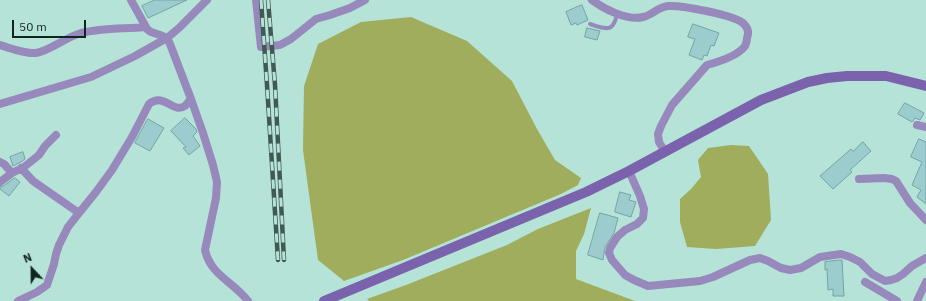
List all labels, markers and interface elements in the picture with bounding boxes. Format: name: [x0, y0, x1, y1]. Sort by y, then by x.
scale bar: [14, 12, 88, 38]
text: 50 m: [19, 19, 47, 34]
north arrow: [12, 249, 52, 289]
text: N: [21, 250, 34, 266]

